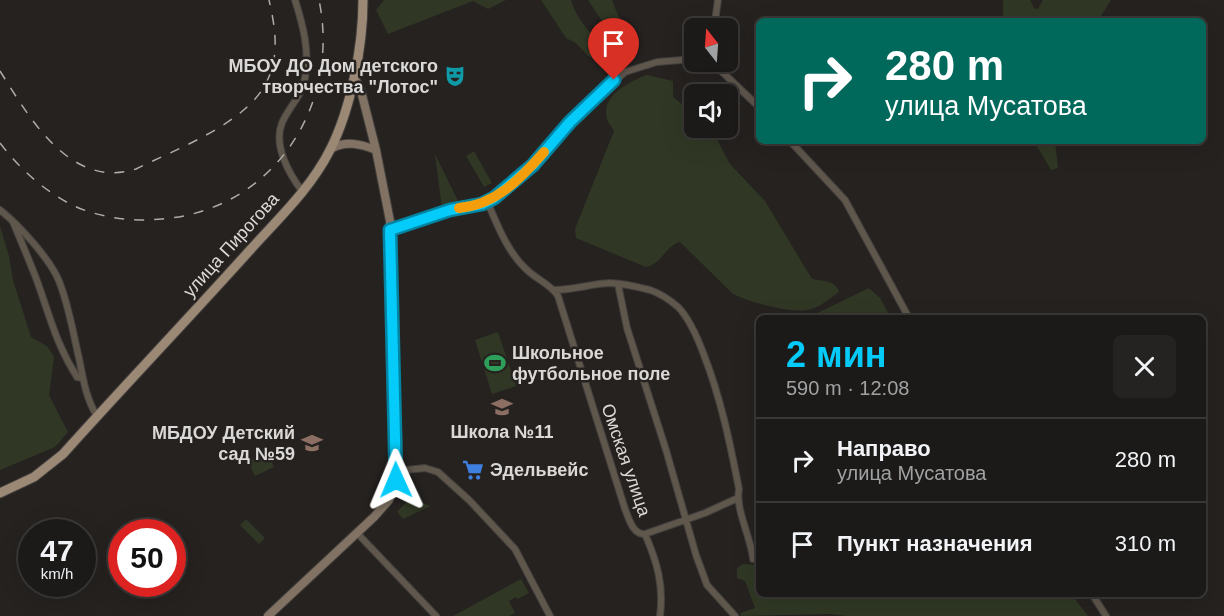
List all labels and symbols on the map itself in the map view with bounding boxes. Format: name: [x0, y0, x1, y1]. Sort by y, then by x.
pin: [588, 18, 639, 80]
north arrow: [684, 18, 738, 72]
place label: МБОУ ДО Дом детского творчества "Лотос": [229, 56, 438, 97]
theatre icon: МБОУ ДО Дом детского творчества "Лотос": [443, 64, 467, 88]
street label: улица Пирогова: [179, 188, 284, 301]
place label: Школьное футбольное поле: [512, 343, 670, 384]
sports icon: Школьное футбольное поле: [483, 351, 507, 375]
school or university icon: Школа №11: [490, 395, 514, 419]
street label: Омская улица: [597, 401, 655, 520]
place label: Школа №11: [451, 422, 553, 442]
place label: МБДОУ Детский сад №59: [152, 423, 295, 464]
school or university icon: МБДОУ Детский сад №59: [300, 431, 324, 455]
position arrow: [364, 448, 428, 512]
supermarket icon: Эдельвейс: [461, 458, 485, 482]
place label: Эдельвейс: [490, 460, 588, 480]
speed limit sign: 50: [108, 519, 186, 597]

